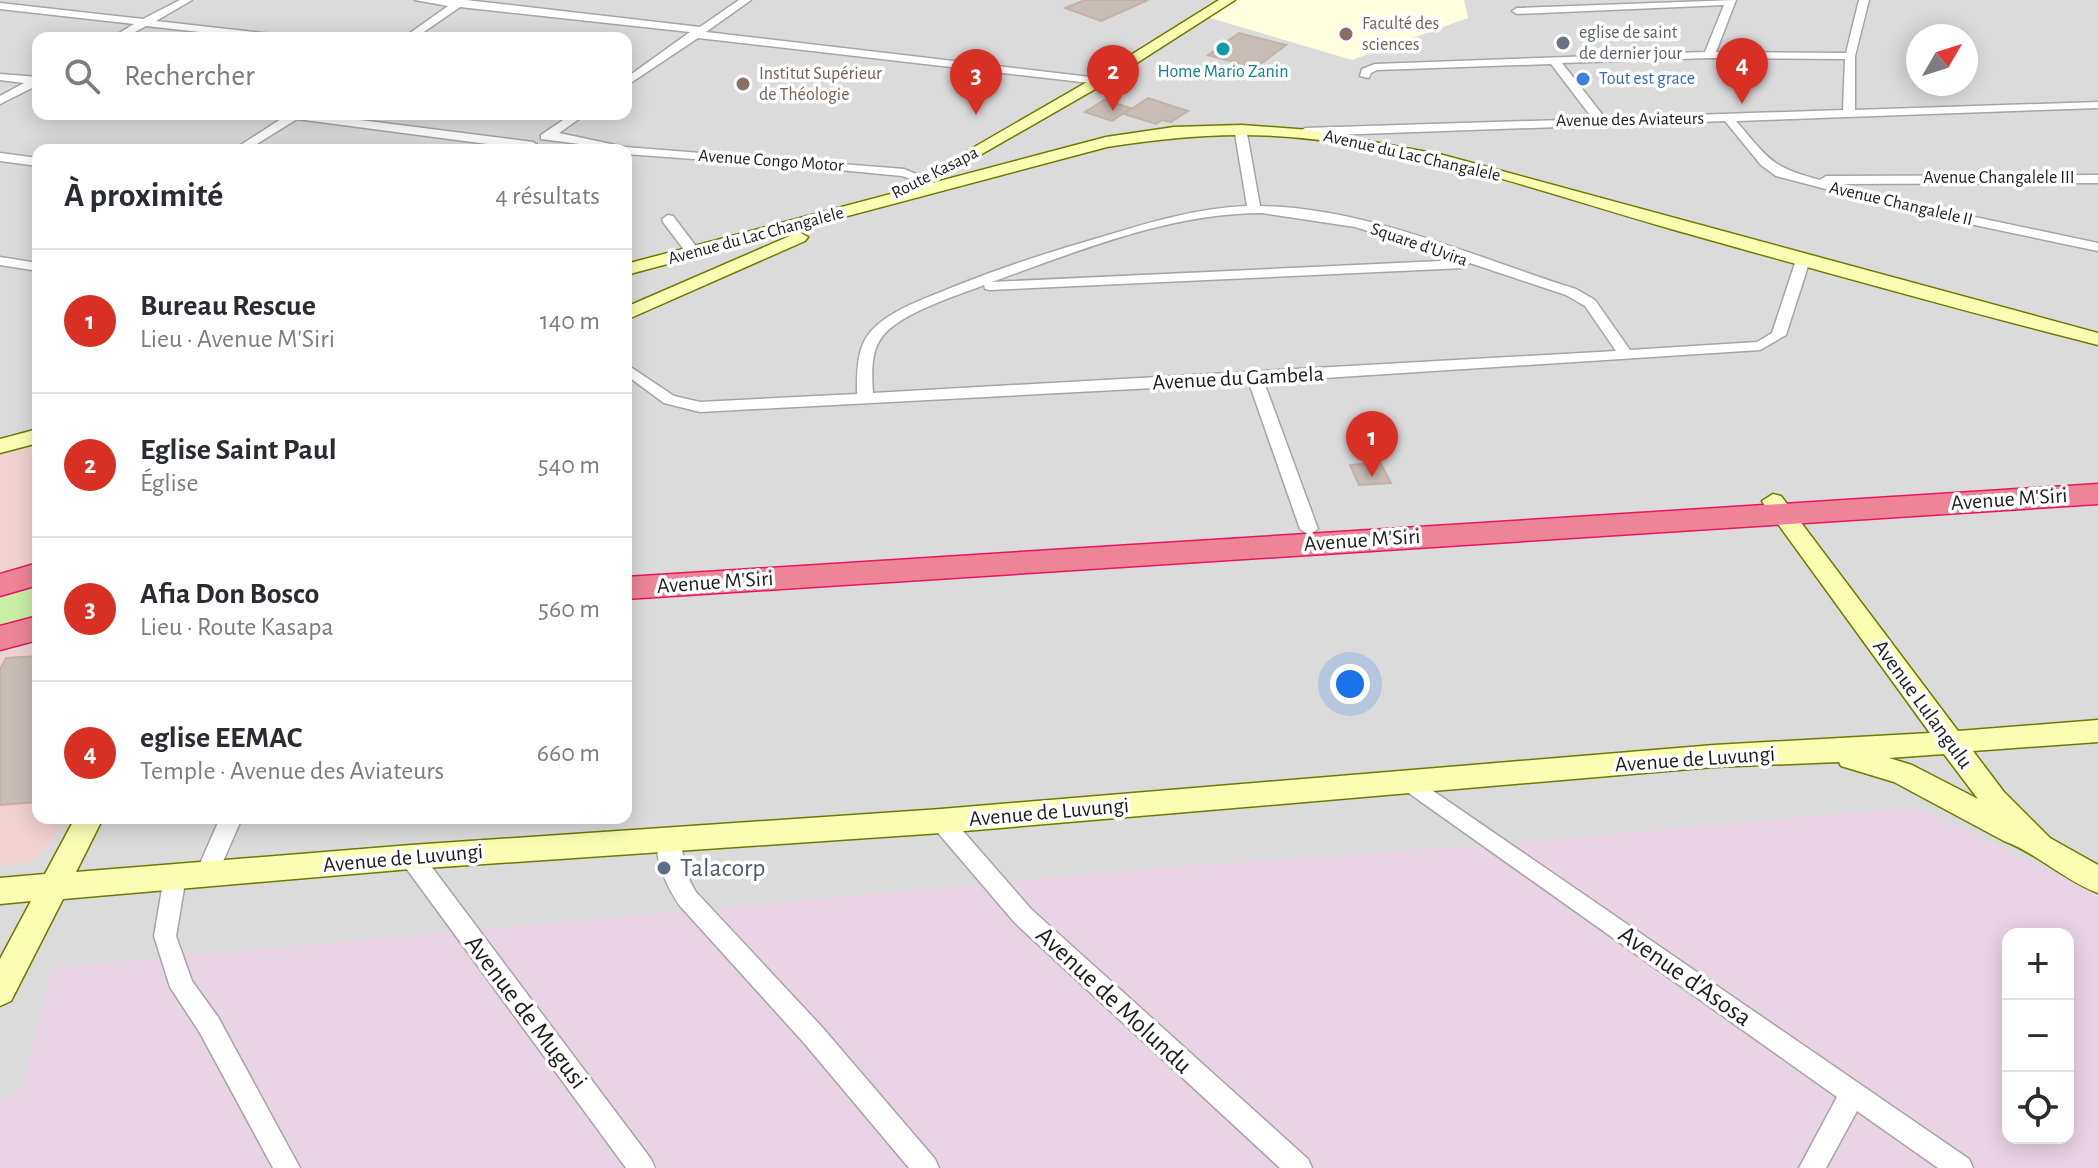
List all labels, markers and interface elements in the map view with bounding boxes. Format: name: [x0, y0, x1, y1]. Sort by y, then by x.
place label: Faculté des sciences: [1362, 15, 1439, 54]
place label: eglise de saint de dernier jour: [1579, 24, 1682, 63]
north arrow: [1906, 24, 1978, 96]
marker: Faculté des sciences: [1337, 25, 1355, 43]
search box: [32, 32, 632, 120]
marker: eglise de saint de dernier jour: [1554, 34, 1572, 52]
pin: 4: [1716, 38, 1768, 104]
marker: Home Mario Zanin: [1214, 40, 1232, 58]
pin: 2: [1087, 45, 1139, 111]
pin: 3: [950, 49, 1002, 115]
icon: search: [60, 54, 104, 98]
text: Rechercher: [124, 61, 255, 91]
place label: Home Mario Zanin: [1158, 63, 1289, 81]
place label: Institut Supérieur de Théologie: [759, 65, 882, 104]
marker: Tout est grace: [1574, 70, 1592, 88]
place label: Tout est grace: [1599, 70, 1695, 88]
marker: Institut Supérieur de Théologie: [734, 75, 752, 93]
street label: Avenue des Aviateurs: [1556, 110, 1704, 130]
street label: Avenue du Lac Changalele: [1322, 127, 1502, 185]
street label: Route Kasapa: [889, 144, 981, 202]
street label: Avenue Congo Motor: [698, 147, 844, 175]
street label: Avenue Changalele III: [1923, 169, 2075, 187]
text: À proximité: [64, 179, 223, 213]
street label: Avenue Changalele II: [1828, 179, 1974, 229]
text: 4 résultats: [495, 183, 600, 209]
street label: Avenue du Lac Changalele: [666, 204, 846, 268]
street label: Square d'Uvira: [1368, 220, 1470, 270]
text: Bureau Rescue: [140, 291, 316, 321]
text: 1: [85, 308, 95, 334]
text: 140 m: [540, 308, 600, 334]
text: Lieu · Avenue M'Siri: [140, 326, 335, 352]
street label: Avenue du Gambela: [1152, 363, 1324, 393]
pin: 1: [1346, 411, 1398, 477]
text: Eglise Saint Paul: [140, 435, 337, 465]
text: 2: [84, 452, 96, 478]
text: 540 m: [538, 452, 600, 478]
text: Église: [140, 470, 198, 496]
street label: Avenue M'Siri: [1950, 484, 2068, 514]
street label: Avenue M'Siri: [1303, 525, 1421, 555]
street label: Avenue M'Siri: [656, 567, 774, 597]
text: Afia Don Bosco: [140, 579, 319, 609]
text: 3: [84, 596, 96, 622]
text: 560 m: [538, 596, 600, 622]
text: Lieu · Route Kasapa: [140, 614, 333, 640]
street label: Avenue Lulangulu: [1869, 635, 1977, 773]
your location: [1330, 664, 1370, 704]
text: eglise EEMAC: [140, 723, 302, 753]
text: 4: [83, 740, 97, 766]
text: 660 m: [537, 740, 600, 766]
street label: Avenue de Luvungi: [1614, 742, 1776, 776]
text: Temple · Avenue des Aviateurs: [140, 758, 444, 784]
street label: Avenue de Luvungi: [968, 794, 1130, 830]
street label: Avenue de Luvungi: [322, 840, 484, 876]
place label: Talacorp: [680, 855, 766, 881]
marker: Talacorp: [655, 859, 673, 877]
street label: Avenue d'Asosa: [1614, 921, 1756, 1031]
street label: Avenue de Molundu: [1031, 922, 1197, 1078]
map controls: [2002, 928, 2074, 1144]
button: +: [2002, 928, 2074, 1000]
street label: Avenue de Mugusi: [460, 930, 592, 1094]
button: −: [2002, 1000, 2074, 1072]
button: locate: [2002, 1072, 2074, 1144]

